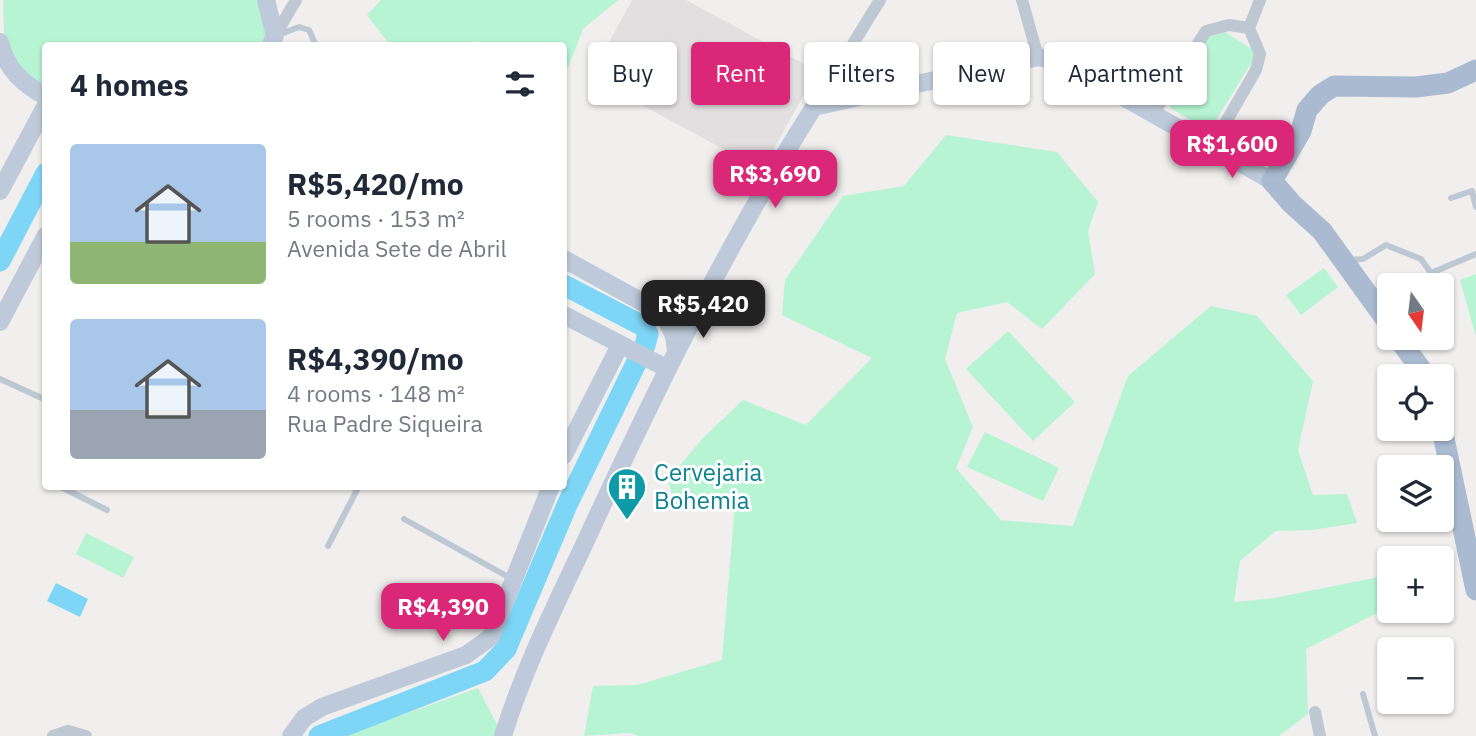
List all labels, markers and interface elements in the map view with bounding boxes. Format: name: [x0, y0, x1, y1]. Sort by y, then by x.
chip: Buy: [588, 42, 677, 105]
chip: Rent: [691, 42, 790, 105]
chip: Filters: [804, 42, 919, 105]
chip: New: [933, 42, 1030, 105]
chip: Apartment: [1044, 42, 1207, 105]
text: 4 homes: [70, 65, 189, 104]
icon: filters: [501, 65, 539, 103]
pin: R$1,600: [1167, 120, 1297, 180]
text: R$1,600: [1186, 128, 1278, 158]
pin: R$3,690: [710, 150, 840, 210]
text: R$3,690: [729, 158, 821, 188]
text: R$5,420/mo: [287, 164, 464, 203]
icon: home: [126, 172, 210, 256]
text: 5 rooms · 153 m²: [287, 203, 465, 233]
text: Avenida Sete de Abril: [287, 233, 507, 263]
north arrow: [1377, 273, 1454, 350]
map controls: [1377, 273, 1454, 714]
pin: R$5,420: [638, 280, 768, 340]
text: R$5,420: [657, 288, 749, 318]
text: R$4,390/mo: [287, 339, 464, 378]
icon: home: [126, 347, 210, 431]
button: locate: [1377, 364, 1454, 441]
text: 4 rooms · 148 m²: [287, 378, 465, 408]
text: Rua Padre Siqueira: [287, 408, 483, 438]
button: layers: [1377, 455, 1454, 532]
place label: Cervejaria Bohemia: [654, 456, 763, 516]
building icon: Cervejaria Bohemia: [606, 466, 648, 521]
button: +: [1377, 546, 1454, 623]
pin: R$4,390: [378, 584, 508, 643]
text: R$4,390: [397, 591, 489, 621]
button: −: [1377, 637, 1454, 714]

